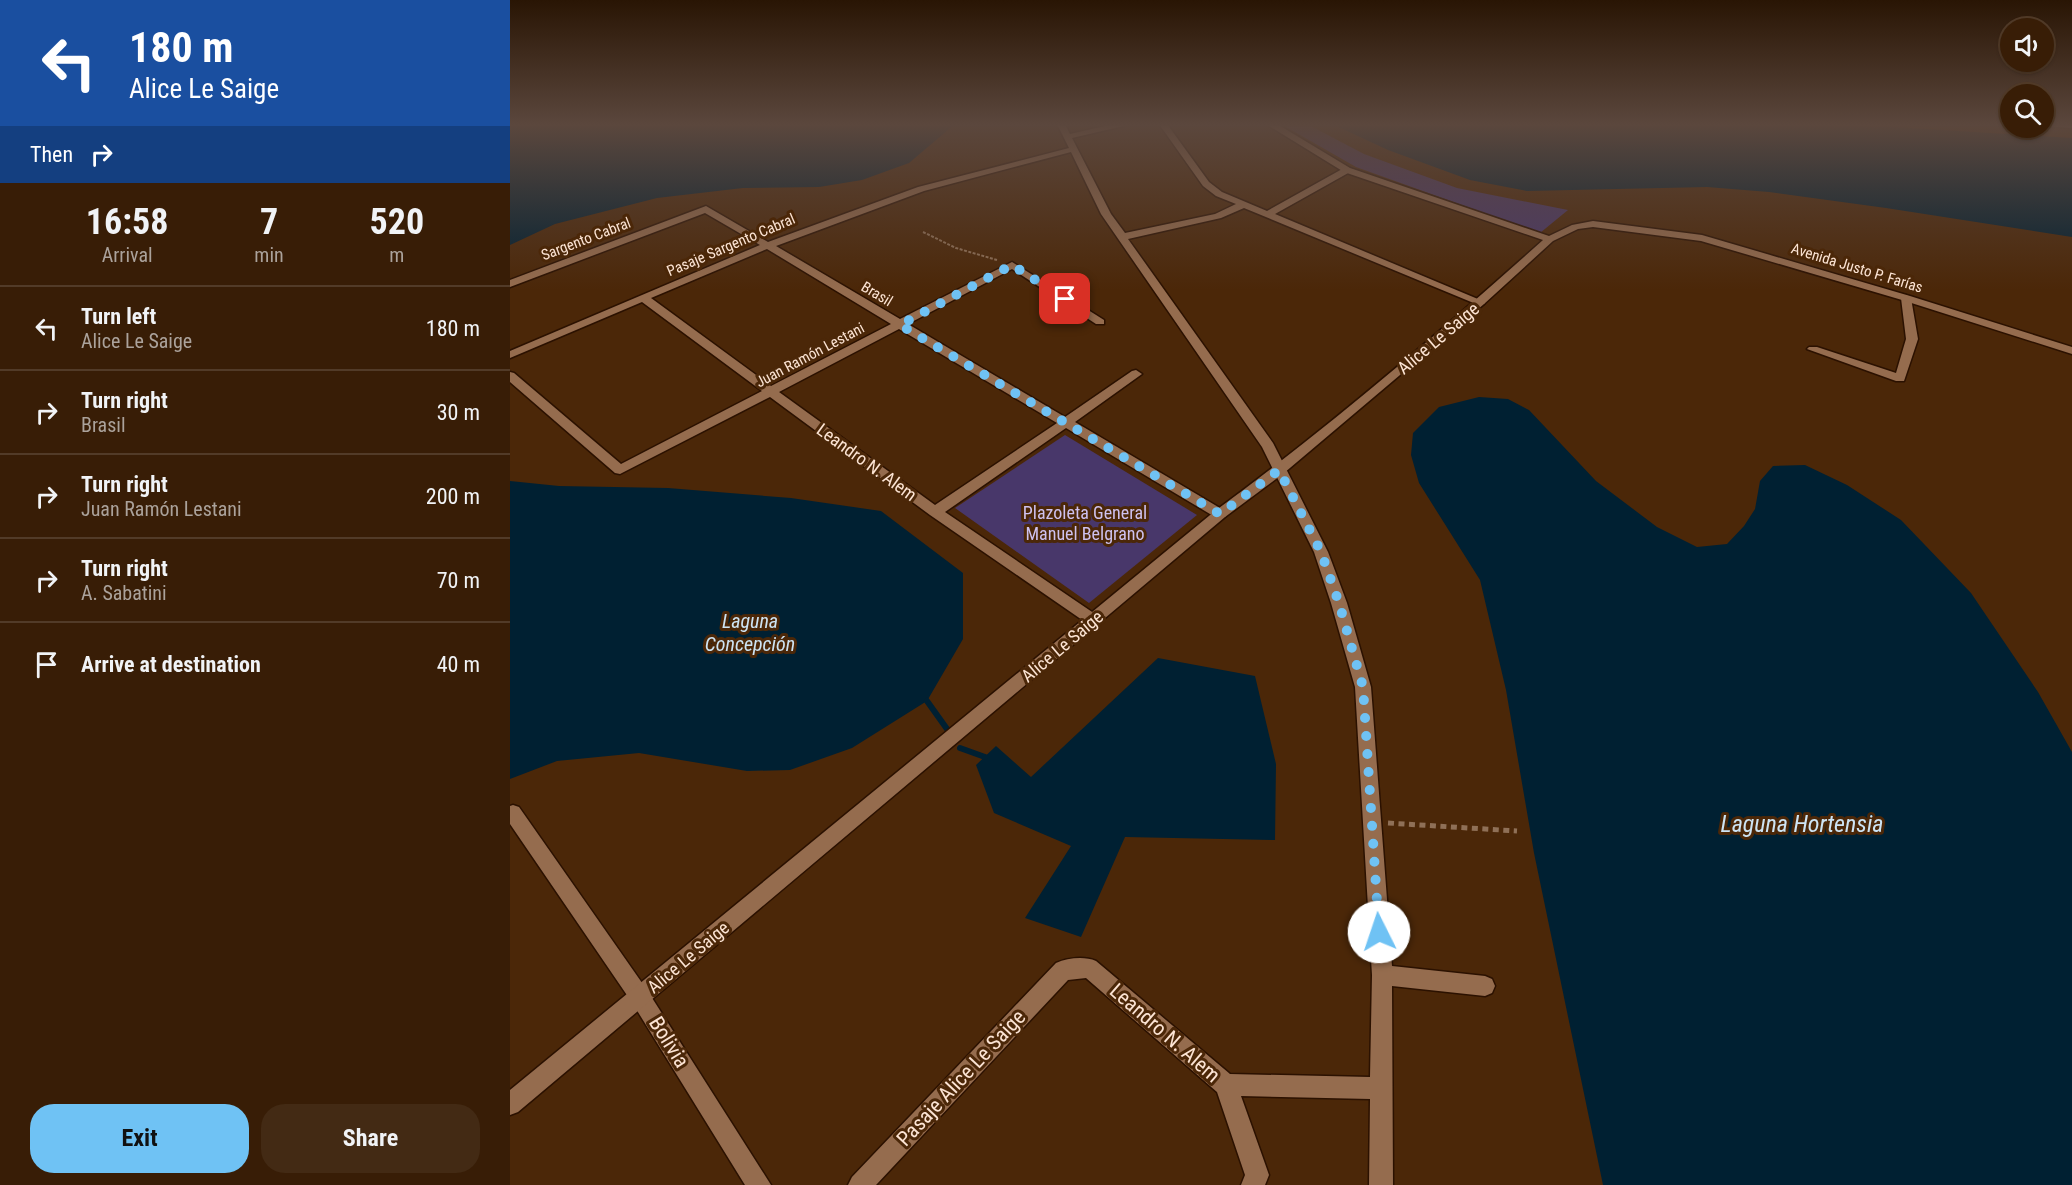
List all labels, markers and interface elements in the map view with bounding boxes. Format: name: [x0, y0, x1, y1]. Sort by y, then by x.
map controls: [2000, 18, 2054, 138]
button: sound: [2000, 18, 2054, 72]
text: 180 m: [129, 23, 234, 72]
icon: left: [30, 24, 108, 102]
text: Alice Le Saige: [129, 73, 279, 105]
button: search: [2000, 84, 2054, 138]
icon: right: [85, 138, 118, 171]
text: Then: [30, 142, 73, 167]
text: 16:58: [86, 201, 168, 243]
text: 7: [260, 201, 278, 243]
text: 520: [370, 201, 424, 243]
street label: Pasaje Sargento Cabral: [664, 210, 798, 280]
street label: Sargento Cabral: [539, 214, 633, 264]
street label: Avenida Justo P. Farías: [1789, 239, 1925, 297]
text: Arrival: [102, 243, 153, 267]
text: min: [254, 243, 284, 267]
text: m: [389, 243, 404, 267]
pin: [1039, 273, 1090, 324]
street label: Brasil: [858, 278, 896, 310]
icon: arrive: [1048, 282, 1081, 315]
street label: Alice Le Saige: [1393, 298, 1483, 378]
text: Turn left: [81, 304, 156, 329]
icon: left: [30, 312, 63, 345]
text: 180 m: [426, 316, 480, 341]
street label: Juan Ramón Lestani: [753, 319, 867, 391]
text: Alice Le Saige: [81, 329, 192, 353]
text: Turn right: [81, 388, 168, 413]
icon: right: [30, 396, 63, 429]
text: 30 m: [437, 400, 480, 425]
text: Brasil: [81, 413, 126, 437]
street label: Leandro N. Alem: [813, 419, 921, 505]
text: Turn right: [81, 472, 168, 497]
icon: right: [30, 480, 63, 513]
text: 200 m: [426, 484, 480, 509]
text: Juan Ramón Lestani: [81, 497, 242, 521]
park label: Plazoleta General Manuel Belgrano: [1023, 502, 1147, 544]
text: Turn right: [81, 556, 168, 581]
icon: right: [30, 564, 63, 597]
text: 70 m: [437, 568, 480, 593]
text: A. Sabatini: [81, 581, 167, 605]
street label: Alice Le Saige: [1017, 606, 1107, 686]
water label: Laguna Concepción: [705, 609, 795, 656]
icon: arrive: [30, 648, 63, 681]
text: Arrive at destination: [81, 652, 261, 677]
text: 40 m: [437, 652, 480, 677]
water label: Laguna Hortensia: [1721, 810, 1883, 838]
position arrow: [1347, 900, 1411, 964]
street label: Alice Le Saige: [643, 917, 733, 997]
street label: Leandro N. Alem: [1105, 979, 1225, 1087]
street label: Pasaje Alice Le Saige: [892, 1005, 1030, 1151]
street label: Bolivia: [644, 1012, 694, 1072]
button: Exit: [30, 1104, 249, 1173]
button: Share: [261, 1104, 480, 1173]

